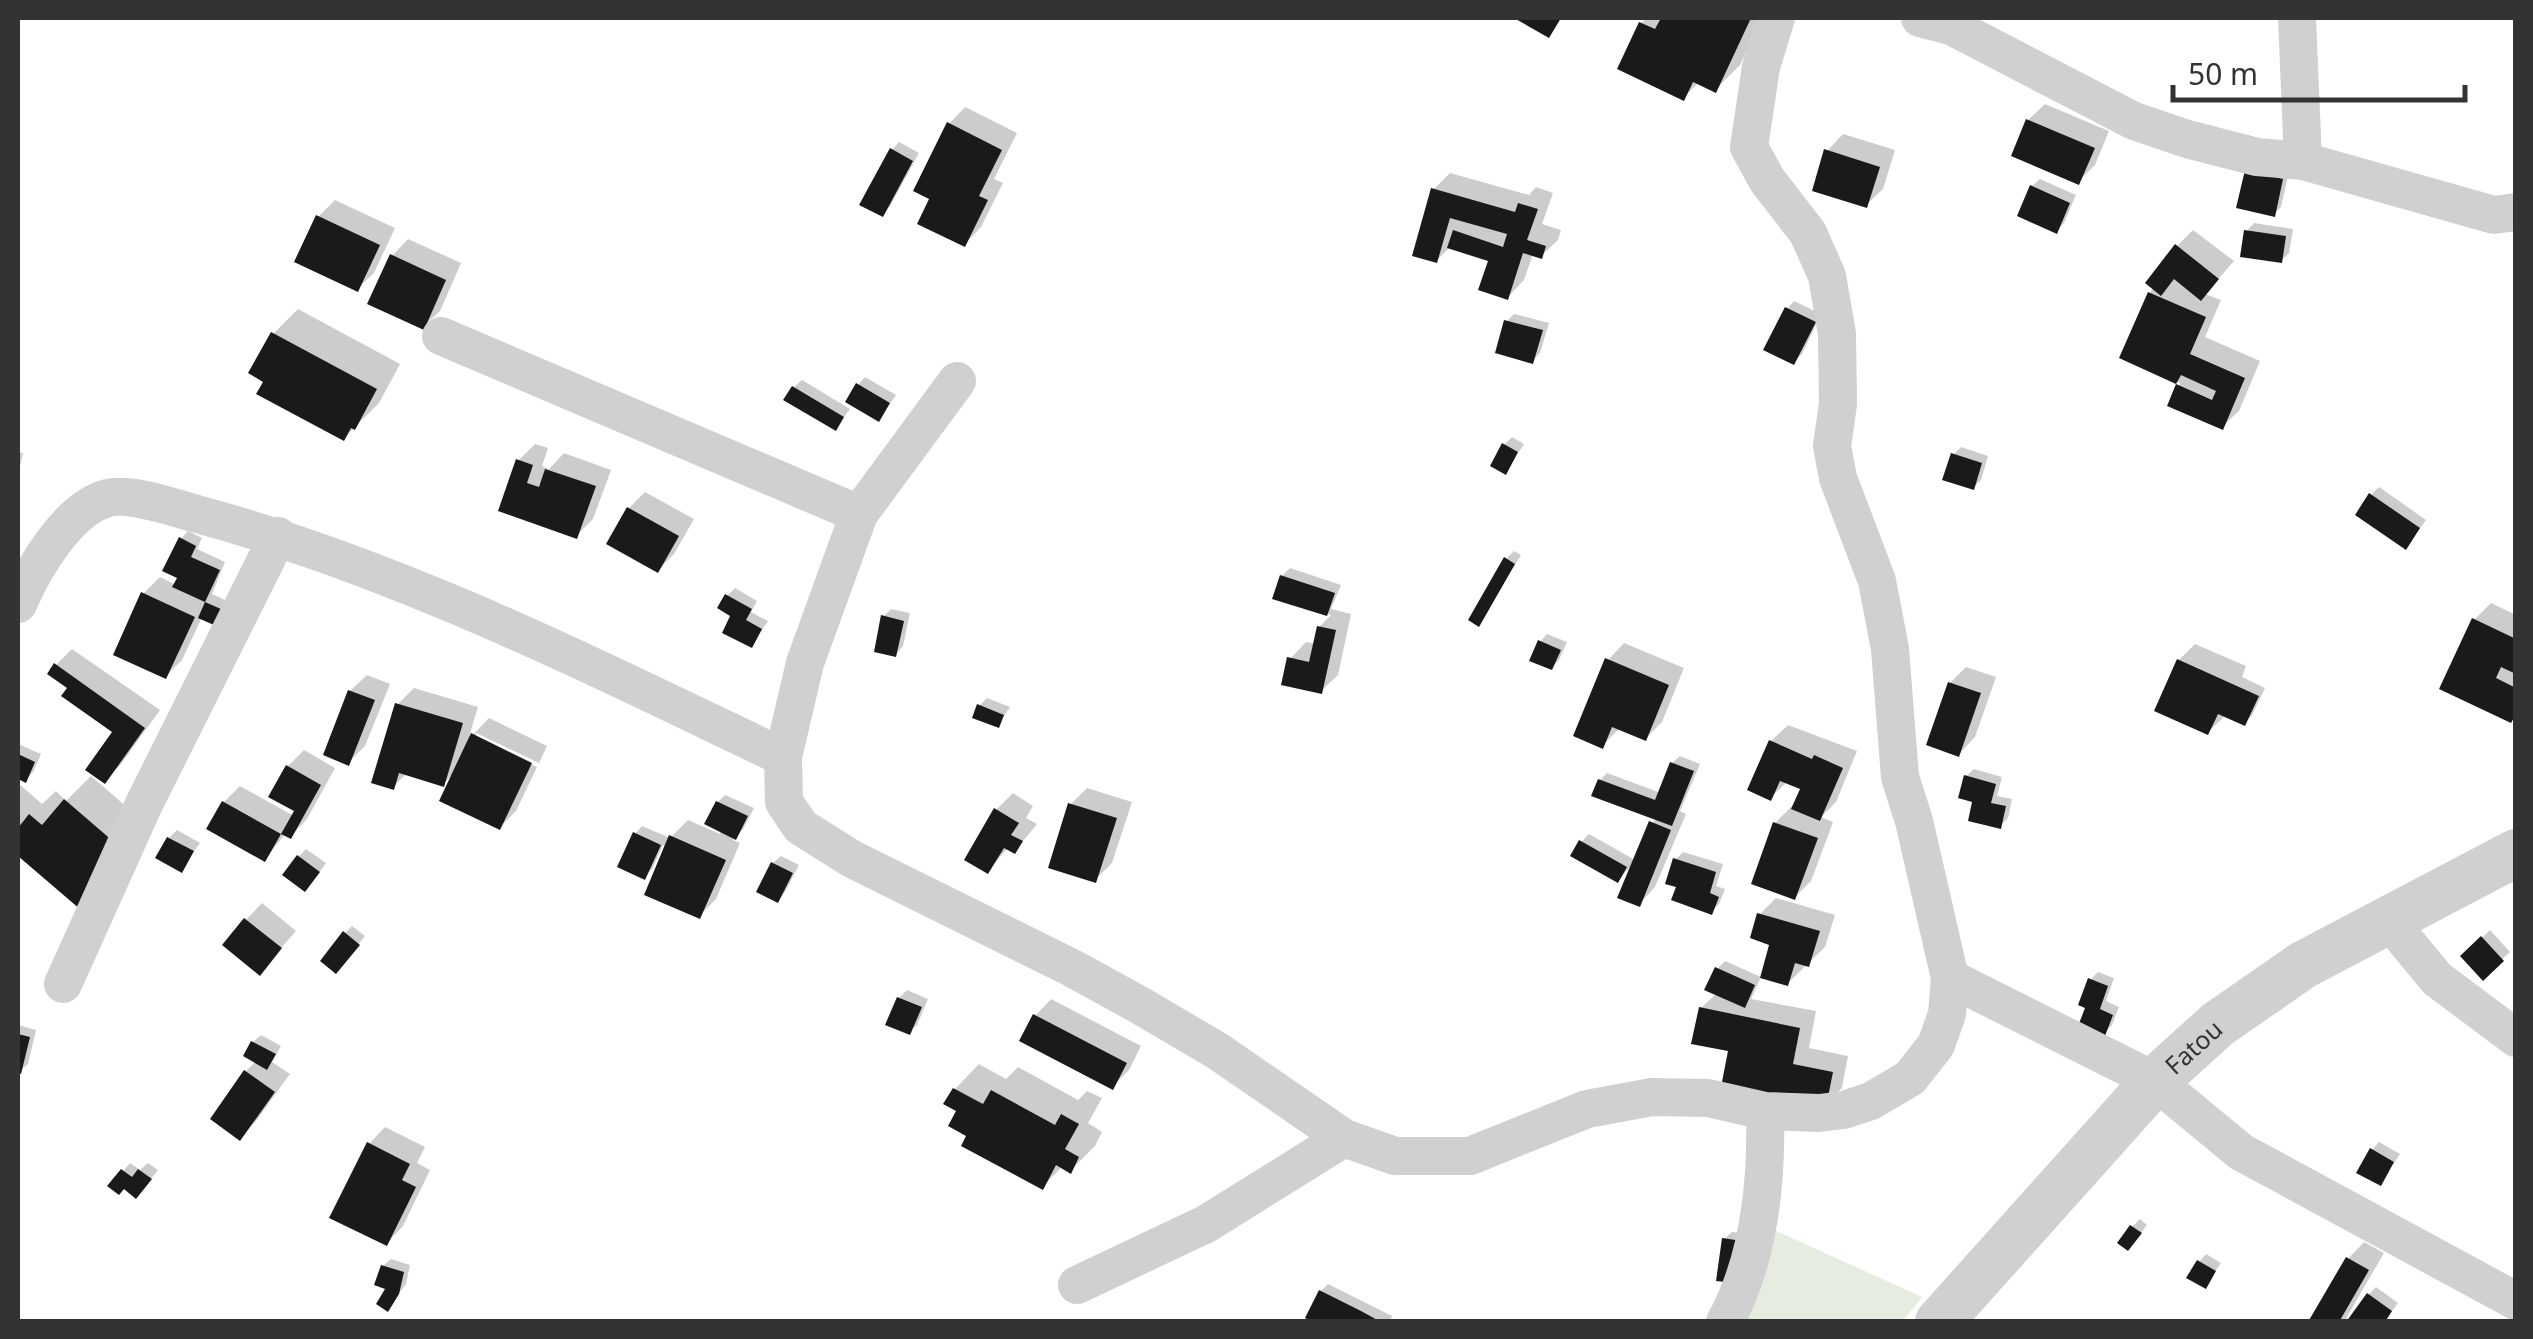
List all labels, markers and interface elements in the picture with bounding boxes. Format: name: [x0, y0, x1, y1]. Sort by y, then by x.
scale bar: [2173, 40, 2466, 102]
text: 50 m: [2188, 53, 2258, 94]
street label: Fatou: [2157, 1012, 2229, 1081]

